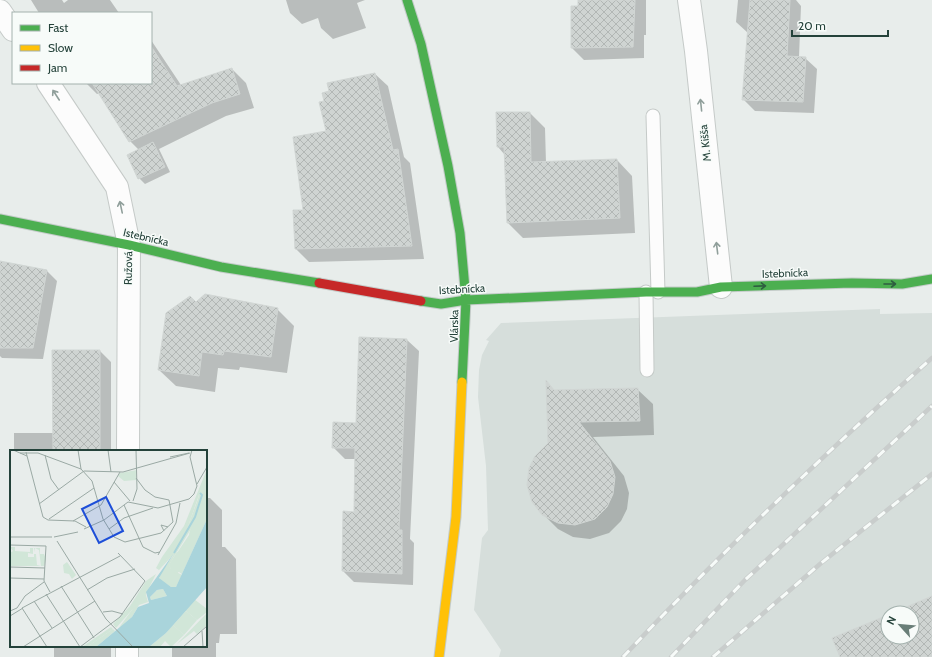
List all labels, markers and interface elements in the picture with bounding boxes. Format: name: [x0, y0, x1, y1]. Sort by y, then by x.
legend: [12, 12, 152, 84]
scale bar: [792, 12, 888, 38]
text: 20 m: [798, 18, 826, 33]
text: Fast: [48, 20, 68, 35]
text: Slow: [48, 40, 73, 55]
text: Jam: [47, 60, 67, 75]
one-way arrow: [52, 90, 60, 101]
one-way arrow: [698, 99, 705, 112]
street label: M. Kišša: [696, 123, 714, 162]
one-way arrow: [116, 201, 124, 214]
street label: Istebnícka: [122, 225, 171, 249]
one-way arrow: [714, 242, 721, 255]
street label: Ružová: [121, 250, 135, 285]
street label: Istebnícka: [762, 265, 809, 281]
one-way arrow: [883, 280, 896, 288]
street label: Istebnícka: [439, 281, 486, 297]
one-way arrow: [753, 282, 766, 290]
street label: Vlárska: [447, 309, 461, 343]
inset map: [10, 450, 207, 647]
north arrow: [880, 605, 920, 645]
text: N: [883, 614, 899, 627]

